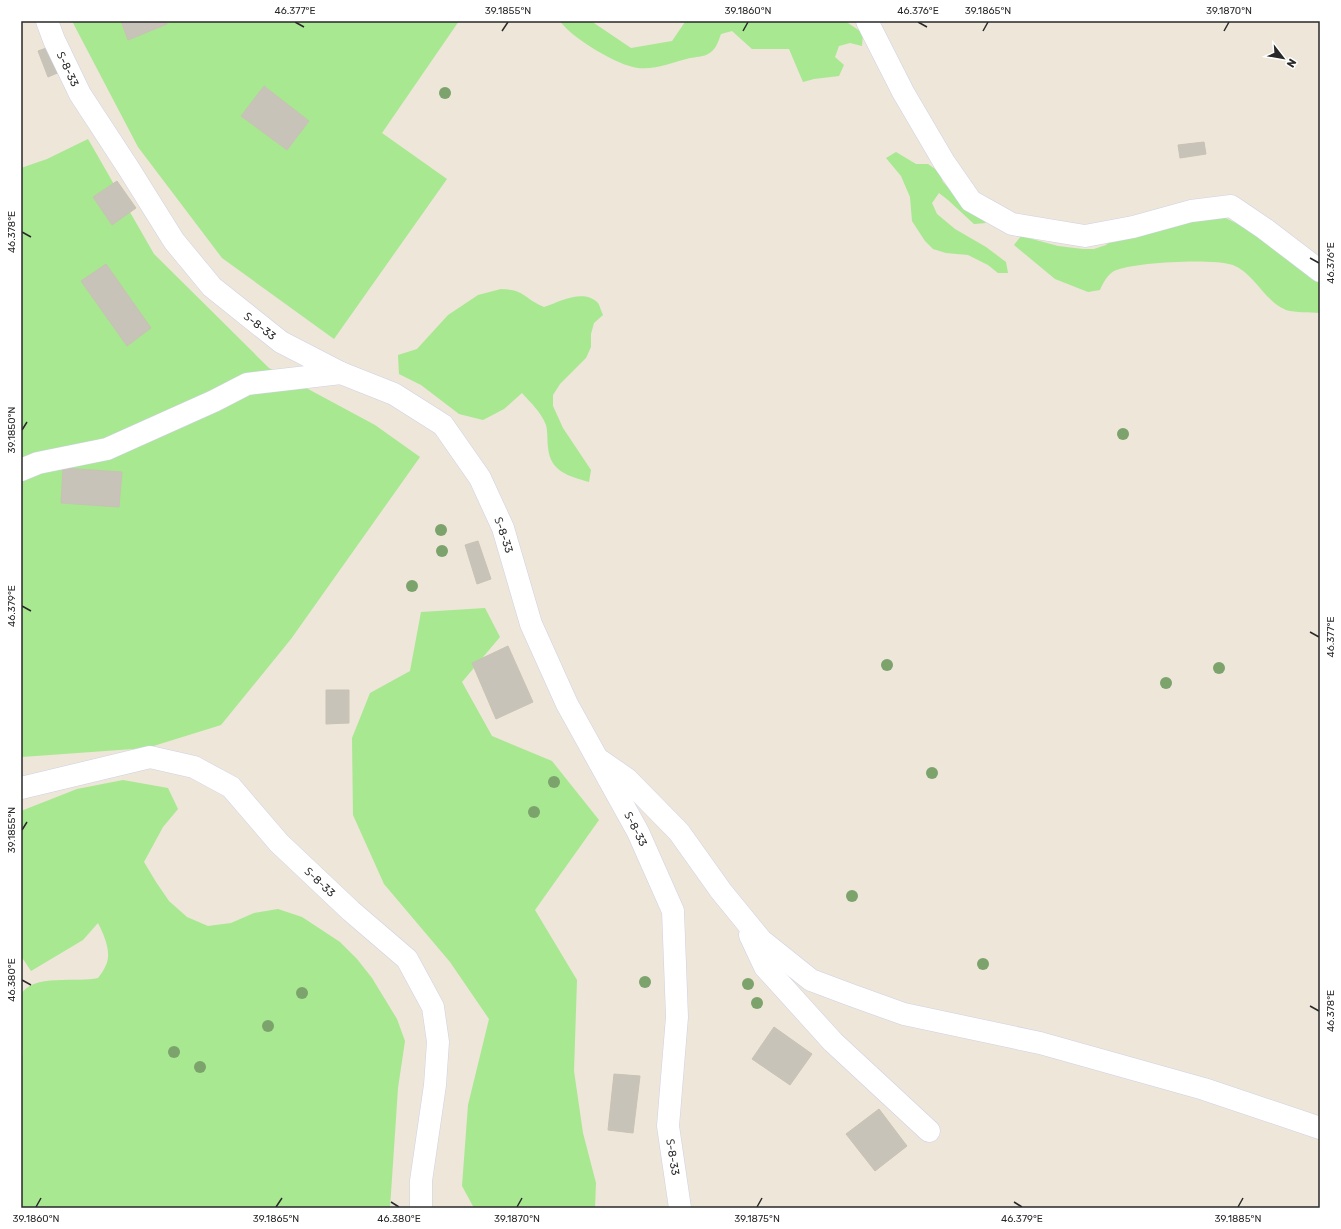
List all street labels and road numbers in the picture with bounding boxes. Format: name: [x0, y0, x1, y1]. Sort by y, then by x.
street label: Տ-8-33: [54, 50, 81, 89]
street label: Տ-8-33: [241, 310, 279, 343]
street label: Տ-8-33: [491, 516, 516, 555]
street label: Տ-8-33: [621, 810, 650, 849]
street label: Տ-8-33: [302, 865, 338, 900]
street label: Տ-8-33: [663, 1138, 682, 1177]

